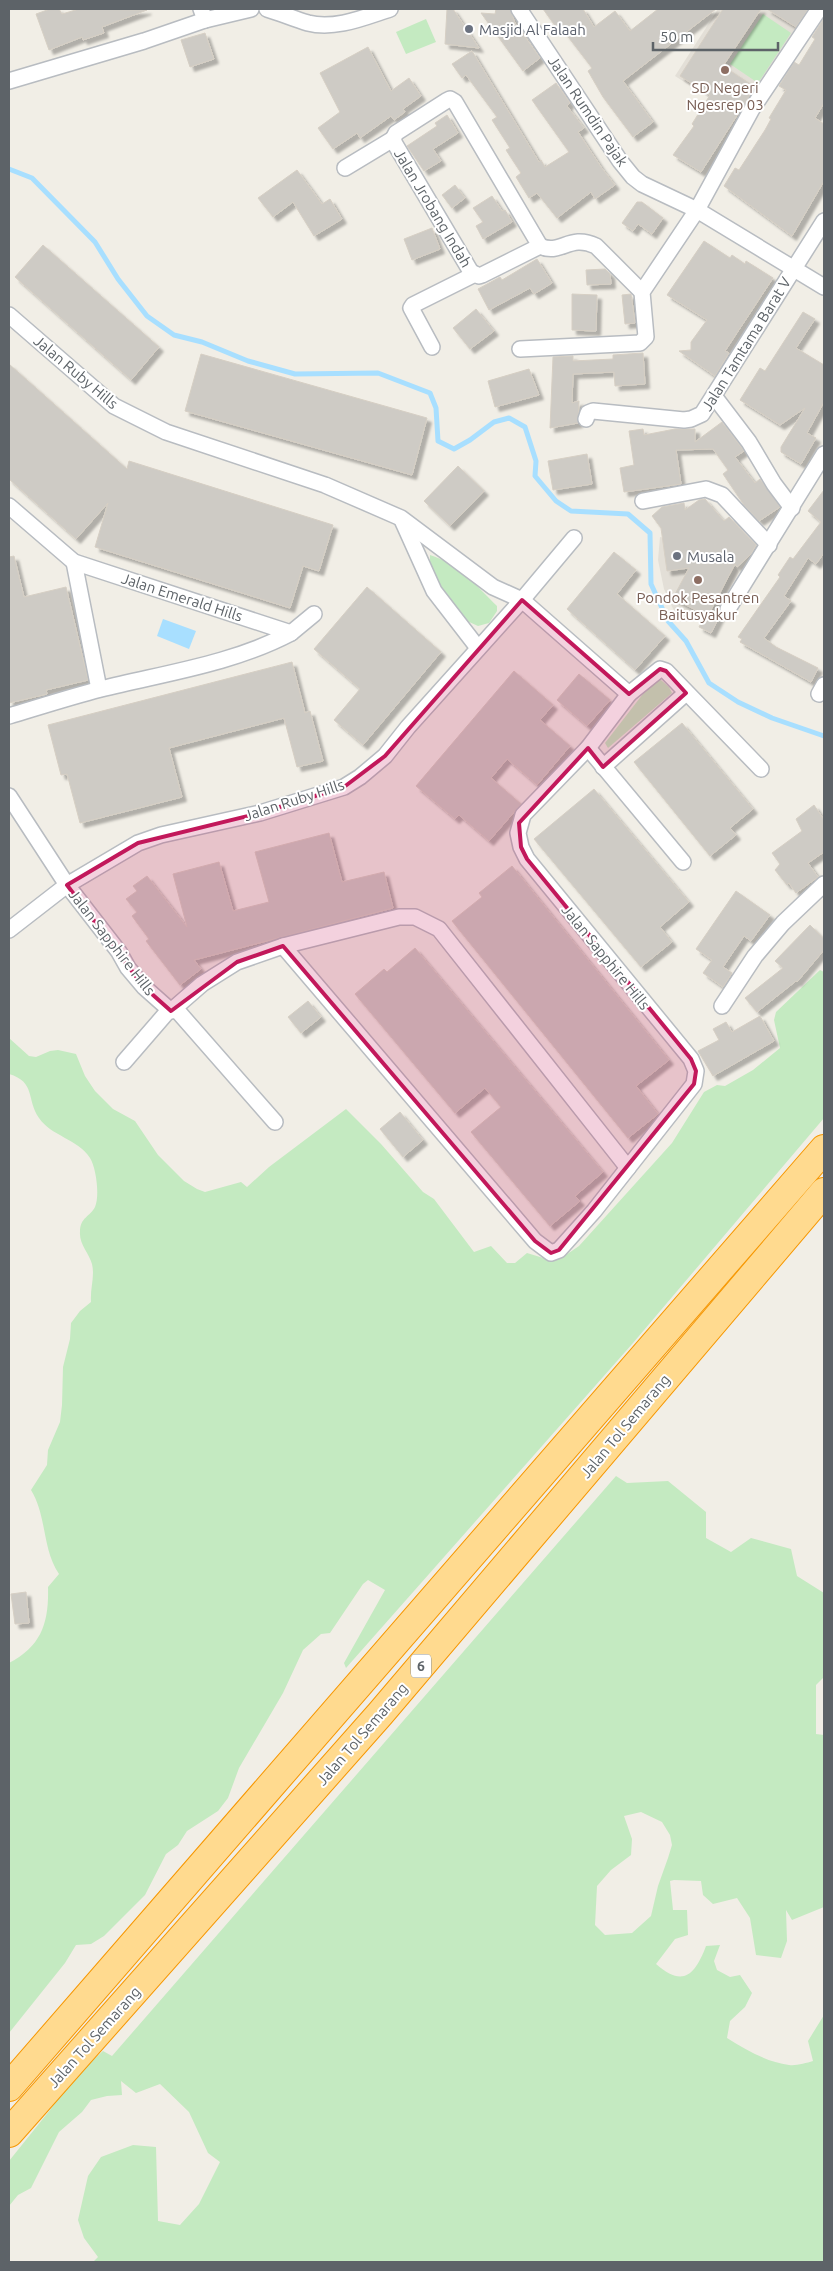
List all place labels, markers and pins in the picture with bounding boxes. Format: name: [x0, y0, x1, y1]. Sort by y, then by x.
place label: Masjid Al Falaah: [479, 21, 586, 38]
marker: Masjid Al Falaah: [463, 23, 475, 35]
marker: SD Negeri Ngesrep 03: [719, 64, 731, 76]
place label: SD Negeri Ngesrep 03: [686, 79, 764, 113]
place label: Musala: [687, 548, 735, 565]
marker: Musala: [671, 550, 683, 562]
marker: Pondok Pesantren Baitusyakur: [692, 574, 704, 586]
place label: Pondok Pesantren Baitusyakur: [637, 589, 759, 623]

